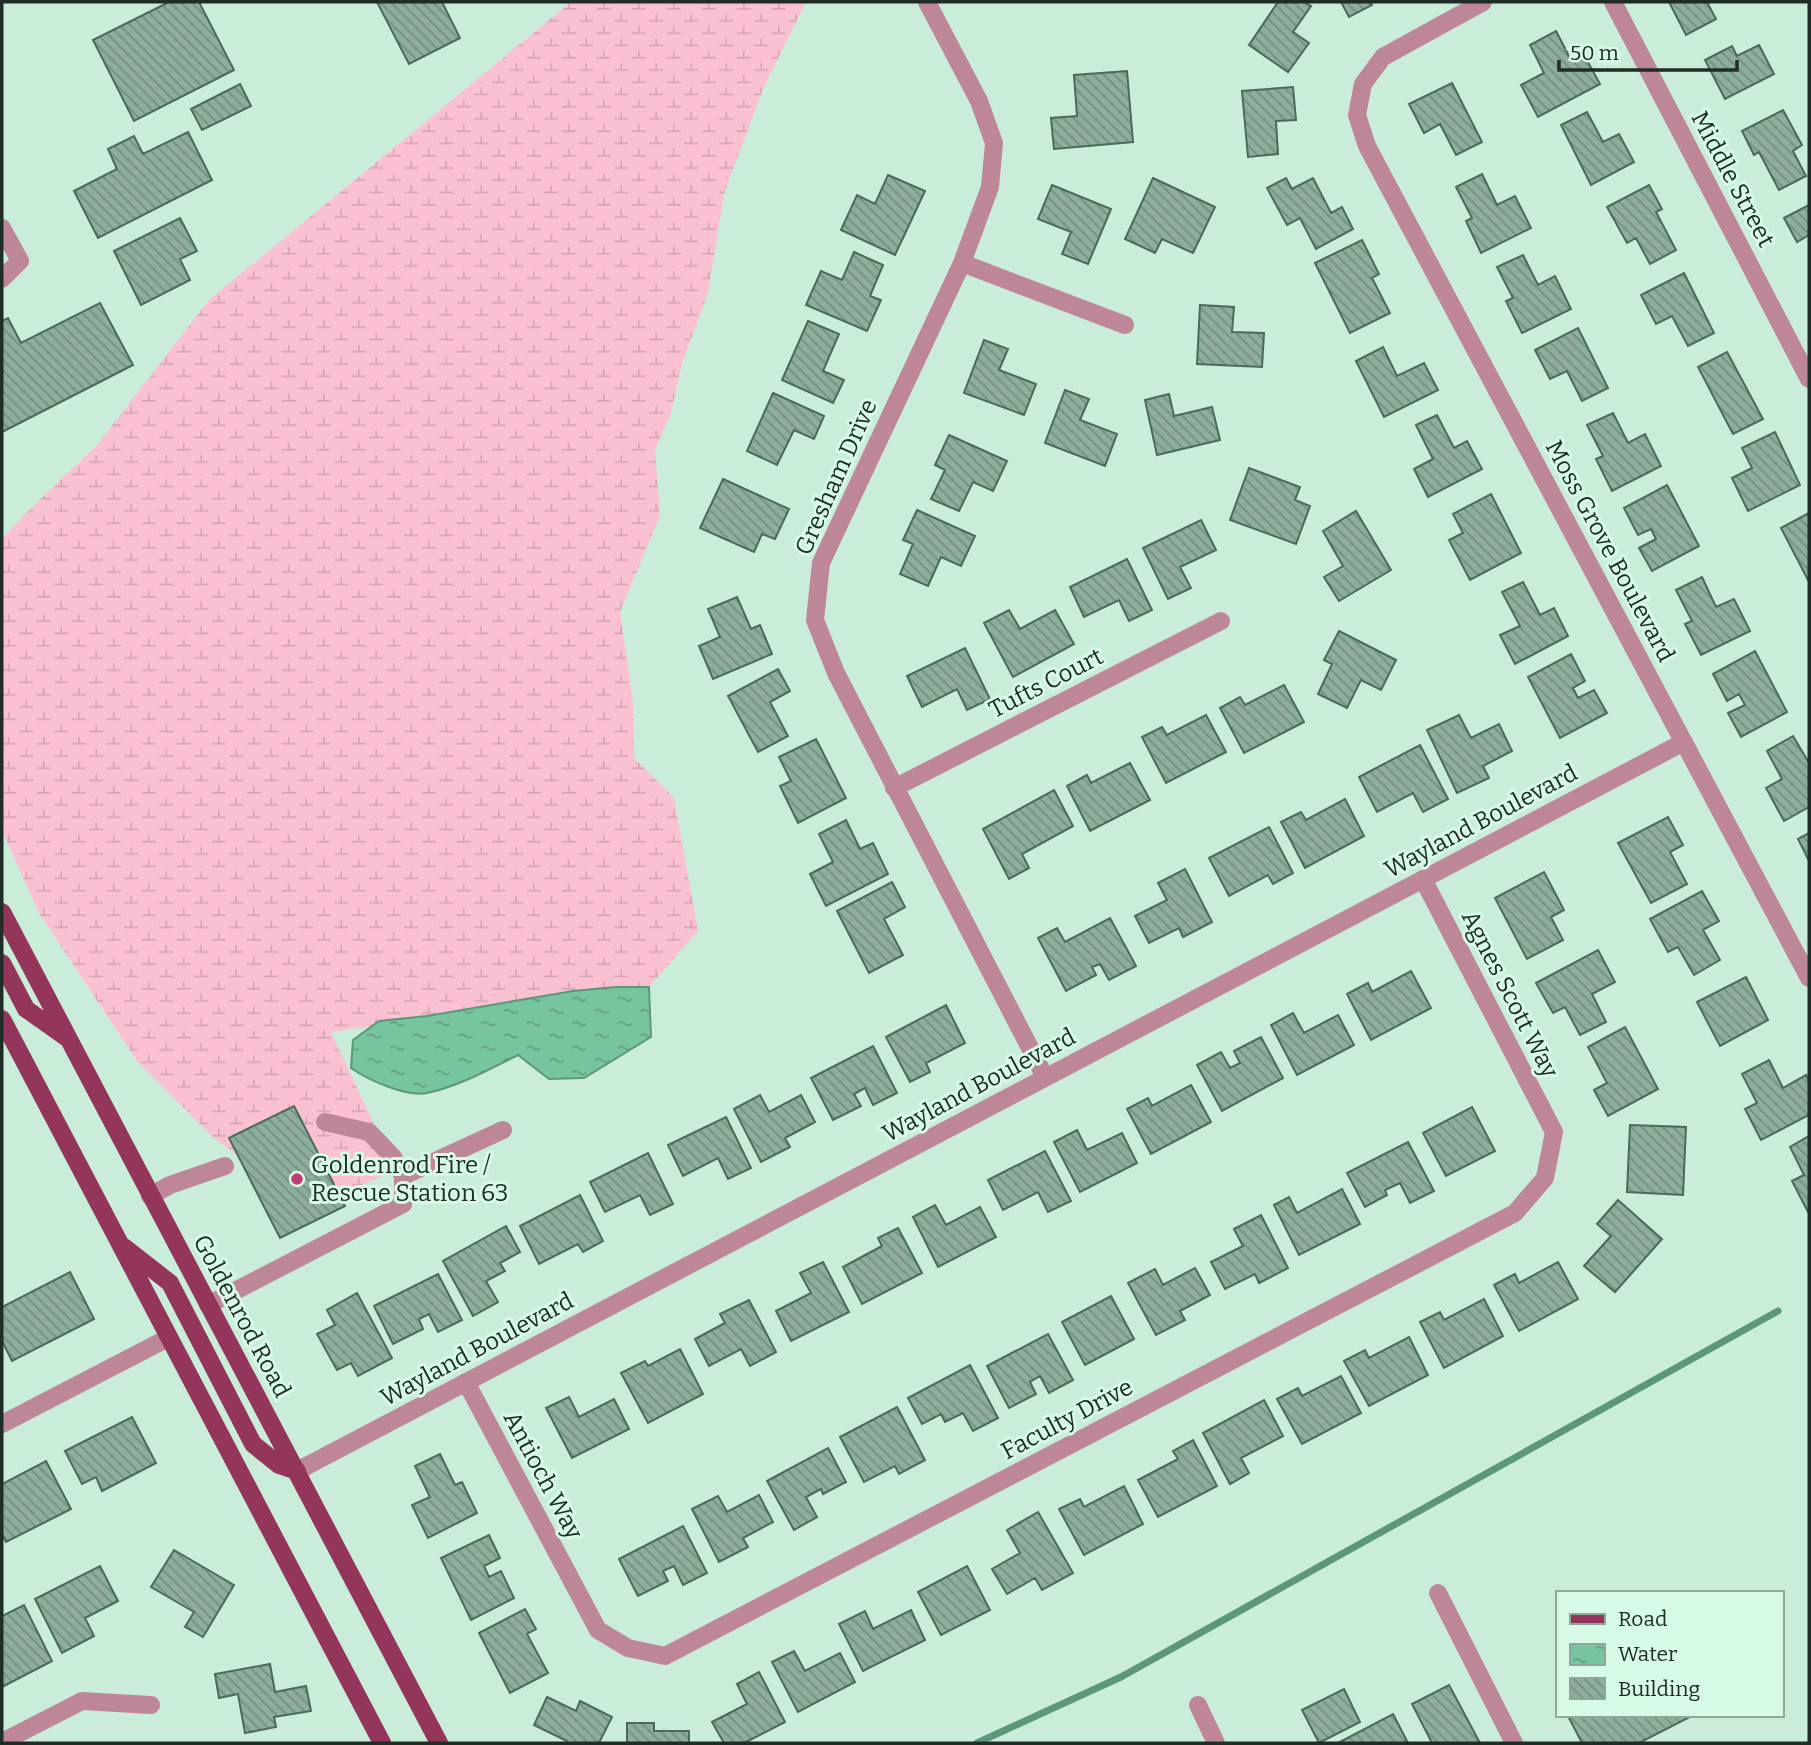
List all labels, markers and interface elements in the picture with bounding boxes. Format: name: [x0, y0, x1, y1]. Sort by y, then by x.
scale bar: [1559, 28, 1738, 72]
text: 50 m: [1570, 40, 1619, 66]
street label: Middle Street: [1686, 106, 1781, 252]
street label: Gresham Drive: [789, 395, 883, 559]
street label: Moss Grove Boulevard: [1540, 435, 1680, 667]
street label: Tufts Court: [984, 642, 1108, 724]
street label: Wayland Boulevard: [1380, 758, 1582, 884]
street label: Agnes Scott Way: [1456, 906, 1564, 1082]
street label: Wayland Boulevard: [878, 1022, 1080, 1148]
place label: Goldenrod Fire / Rescue Station 63: [311, 1151, 508, 1207]
marker: Goldenrod Fire / Rescue Station 63: [289, 1171, 305, 1187]
street label: Goldenrod Road: [187, 1230, 297, 1402]
street label: Wayland Boulevard: [376, 1286, 578, 1412]
street label: Faculty Drive: [997, 1373, 1137, 1465]
street label: Antioch Way: [498, 1406, 589, 1544]
legend: [1556, 1591, 1783, 1717]
text: Road: [1618, 1606, 1667, 1632]
text: Water: [1618, 1641, 1677, 1667]
text: Building: [1618, 1676, 1701, 1702]

